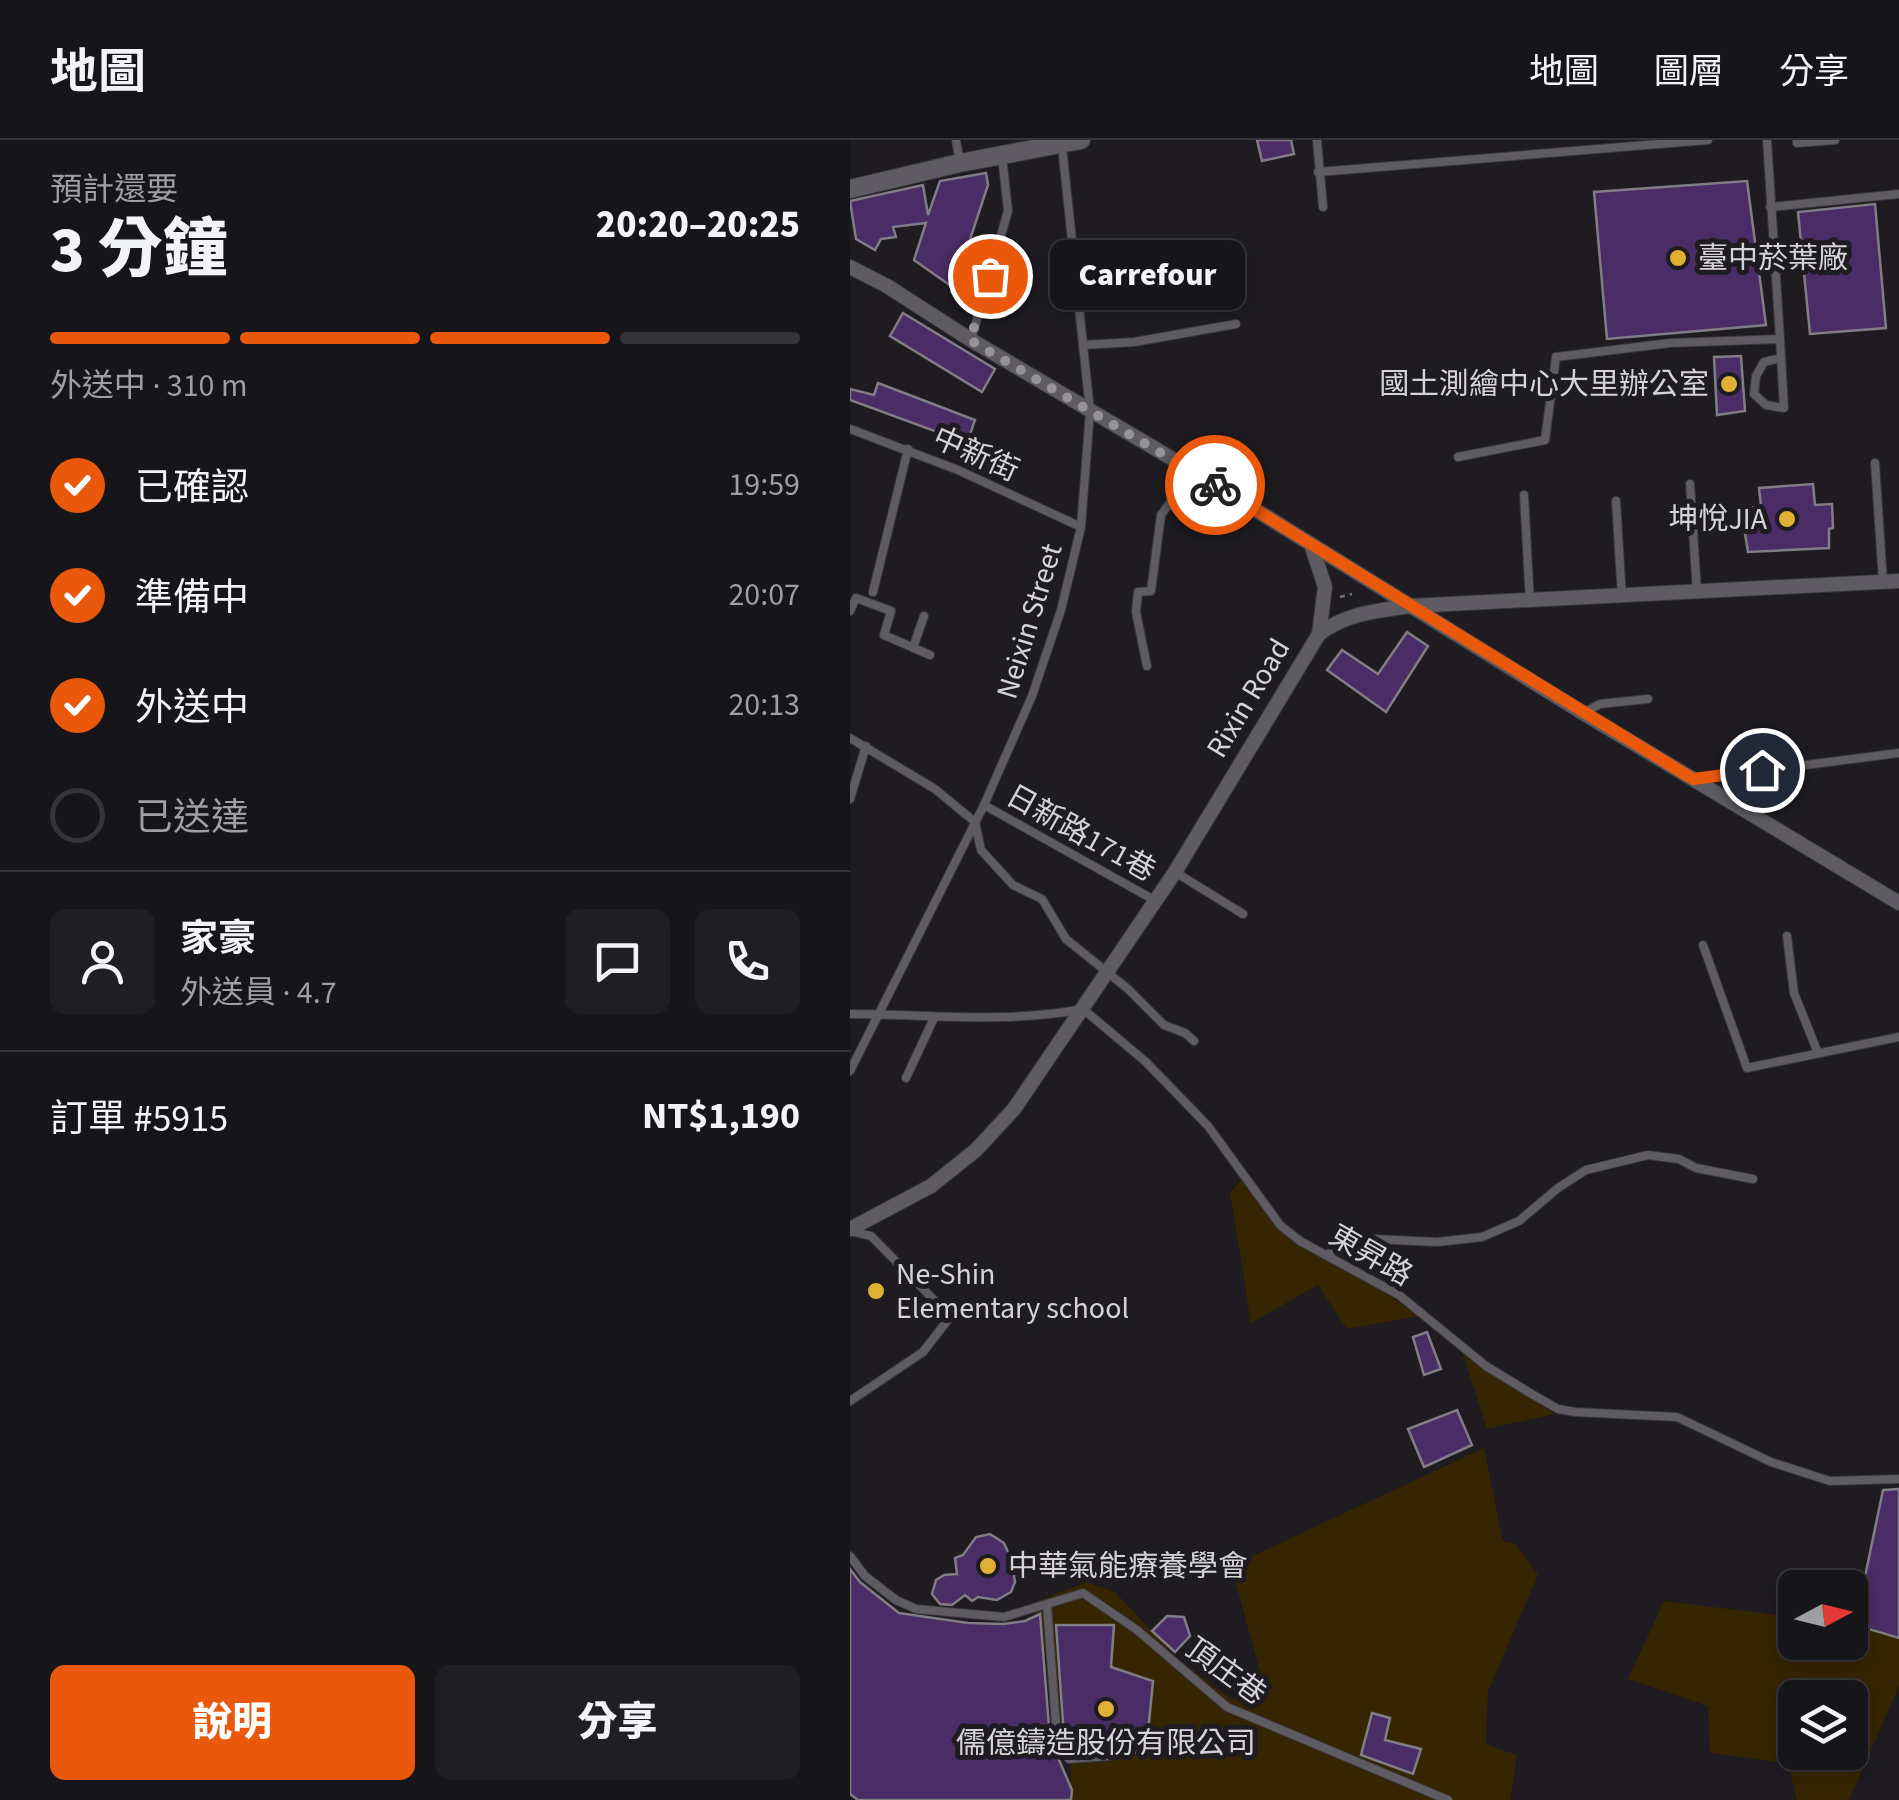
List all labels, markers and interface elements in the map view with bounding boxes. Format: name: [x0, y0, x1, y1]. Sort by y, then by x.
text: 地圖: [50, 39, 146, 107]
text: 地圖: [1529, 47, 1599, 97]
text: 圖層: [1654, 47, 1724, 97]
text: 分享: [1779, 47, 1849, 97]
text: 預計還要: [50, 167, 178, 213]
text: 20:20–20:25: [596, 198, 800, 252]
text: 3 分鐘: [50, 204, 228, 297]
pin: [948, 234, 1033, 319]
place label: 臺中菸葉廠: [1698, 237, 1848, 280]
callout: Carrefour: [1050, 241, 1245, 311]
marker: 臺中菸葉廠: [1667, 247, 1689, 269]
icon: bag: [963, 249, 1018, 304]
text: Carrefour: [1078, 252, 1217, 298]
text: 外送中 · 310 m: [50, 363, 247, 409]
place label: 國土測繪中心大里辦公室: [1379, 363, 1709, 406]
marker: 國土測繪中心大里辦公室: [1718, 373, 1740, 395]
street label: 中新街: [926, 417, 1026, 492]
courier: [1165, 435, 1265, 535]
icon: check: [50, 458, 105, 513]
icon: bike: [1188, 458, 1243, 513]
text: 已確認: [135, 461, 249, 515]
text: 19:59: [728, 462, 800, 508]
place label: 坤悅JIA: [1668, 498, 1768, 541]
marker: 坤悅JIA: [1776, 508, 1798, 530]
street label: Neixin Street: [986, 538, 1073, 704]
icon: check: [50, 568, 105, 623]
text: 準備中: [135, 571, 249, 625]
text: 20:07: [728, 572, 800, 618]
street label: Rixin Road: [1196, 631, 1301, 766]
icon: check: [50, 678, 105, 733]
text: 外送中: [135, 681, 249, 735]
text: 20:13: [728, 682, 800, 728]
pin: [1720, 728, 1805, 813]
icon: home: [1735, 743, 1790, 798]
street label: 日新路171巷: [998, 775, 1163, 892]
text: 已送達: [135, 791, 249, 845]
button: person: [50, 909, 155, 1014]
button: chat: [565, 909, 670, 1014]
button: phone: [695, 909, 800, 1014]
text: 家豪: [180, 912, 256, 966]
text: 外送員 · 4.7: [180, 970, 337, 1016]
text: NT$1,190: [642, 1089, 800, 1143]
text: 訂單 #5915: [50, 1092, 228, 1146]
street label: 東昇路: [1321, 1214, 1420, 1297]
place label: Ne-Shin Elementary school: [896, 1253, 1129, 1330]
marker: Ne-Shin Elementary school: [865, 1280, 887, 1302]
place label: 中華氣能療養學會: [1008, 1545, 1248, 1588]
marker: 中華氣能療養學會: [977, 1555, 999, 1577]
north arrow: [1778, 1570, 1868, 1660]
map controls: [1778, 1570, 1868, 1770]
street label: 頂庄巷: [1177, 1628, 1275, 1715]
button: 說明: [50, 1665, 415, 1780]
button: 分享: [435, 1665, 800, 1780]
button: layers: [1778, 1680, 1868, 1770]
marker: 儒億鑄造股份有限公司: [1095, 1698, 1117, 1720]
place label: 儒億鑄造股份有限公司: [956, 1722, 1256, 1765]

